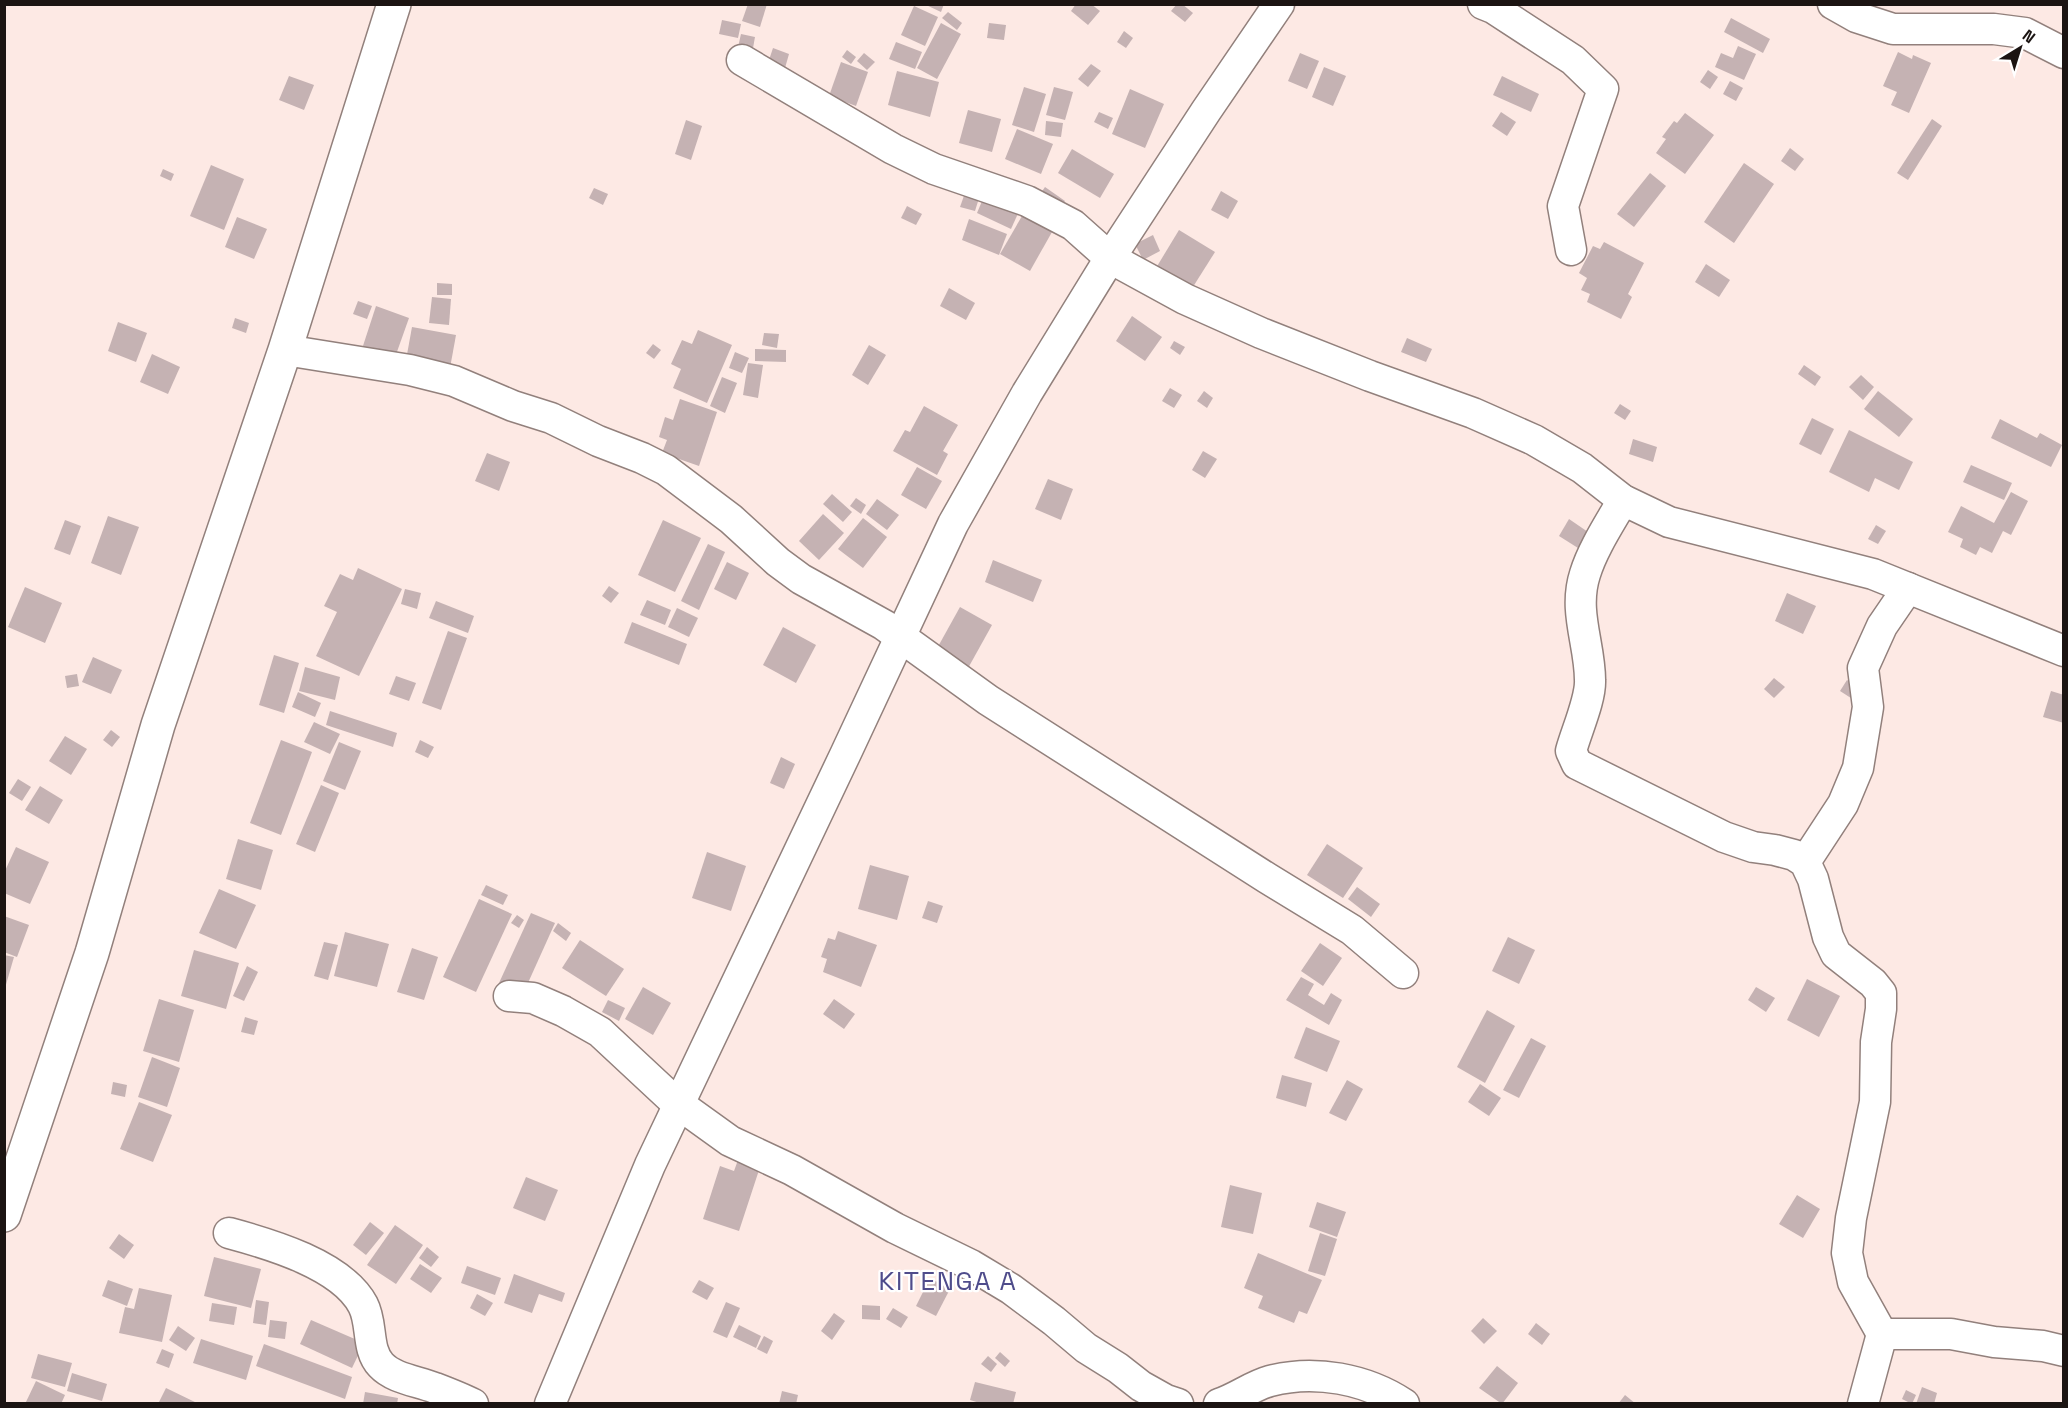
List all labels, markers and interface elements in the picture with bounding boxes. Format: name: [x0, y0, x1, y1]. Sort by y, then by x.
north arrow: [1990, 18, 2050, 78]
text: N: [2018, 25, 2040, 48]
district label: KITENGA A: [879, 1264, 1017, 1298]

